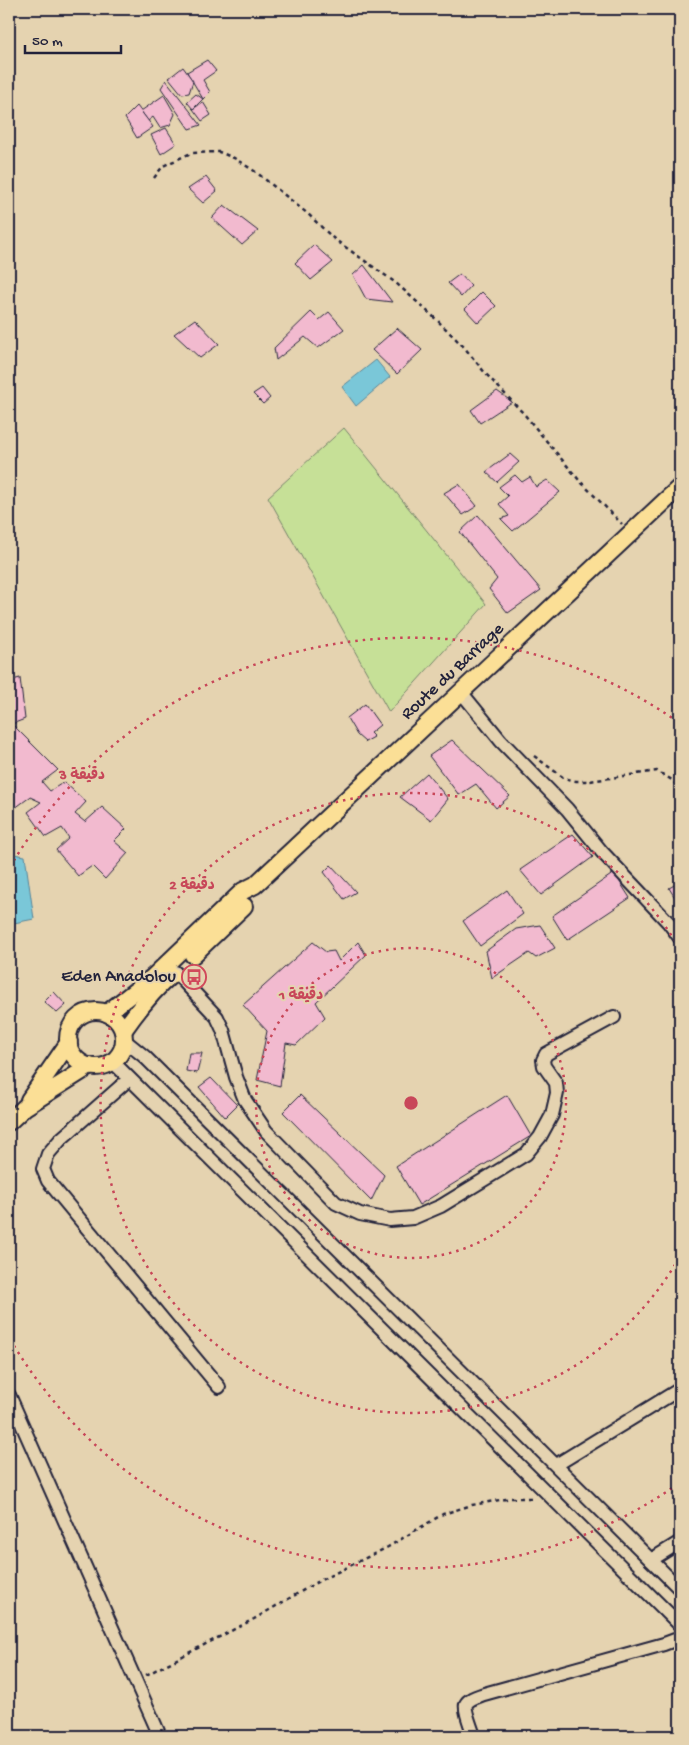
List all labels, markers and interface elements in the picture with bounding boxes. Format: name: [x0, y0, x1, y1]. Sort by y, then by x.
scale bar: [25, 22, 121, 54]
text: 50 m: [32, 33, 63, 51]
street label: Route du Barrage: [397, 619, 509, 725]
text: 3 دقيقة: [58, 766, 105, 785]
text: 2 دقيقة: [169, 876, 215, 895]
bus stop icon: Eden Anadolou: [181, 964, 207, 990]
place label: Eden Anadolou: [61, 967, 177, 988]
text: 1 دقيقة: [278, 986, 323, 1005]
centre of rings: [402, 1094, 420, 1112]

